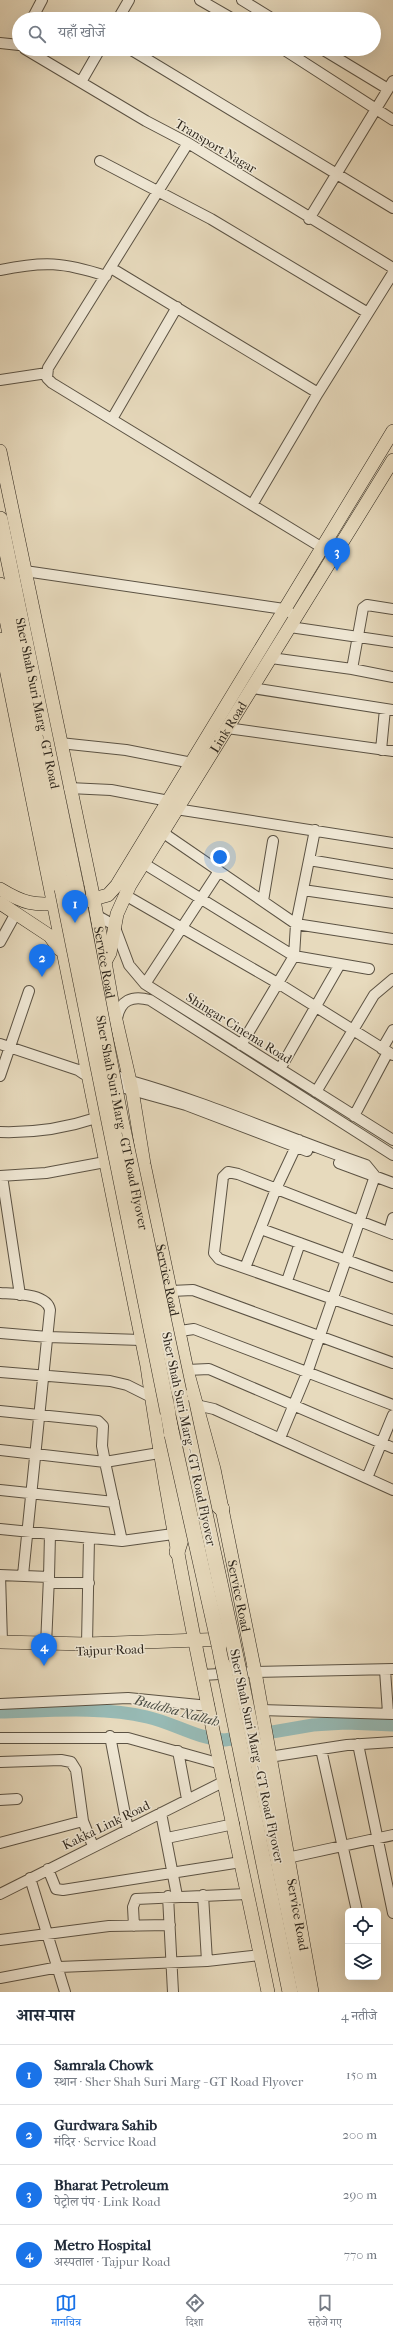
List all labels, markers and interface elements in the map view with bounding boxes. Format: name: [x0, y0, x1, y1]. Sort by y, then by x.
search box: [12, 12, 381, 56]
icon: search: [26, 23, 48, 45]
text: यहाँ खोजें: [58, 23, 105, 41]
street label: Transport Nagar: [173, 116, 260, 176]
pin: 3: [324, 538, 350, 571]
street label: Sher Shah Suri Marg - GT Road: [13, 616, 63, 791]
street label: Link Road: [206, 698, 250, 755]
your location: [210, 847, 230, 867]
pin: 1: [62, 890, 88, 923]
street label: Service Road: [91, 925, 119, 1000]
pin: 2: [29, 944, 55, 977]
street label: Shingar Cinema Road: [183, 989, 295, 1067]
street label: Sher Shah Suri Marg - GT Road Flyover: [93, 1014, 152, 1232]
street label: Service Road: [153, 1243, 183, 1318]
street label: Sher Shah Suri Marg - GT Road Flyover: [159, 1331, 219, 1548]
street label: Service Road: [225, 1559, 254, 1634]
pin: 4: [31, 1633, 57, 1666]
street label: Tajpur Road: [75, 1641, 145, 1659]
street label: Sher Shah Suri Marg - GT Road Flyover: [227, 1648, 287, 1865]
water label: Buddha Nallah: [132, 1691, 221, 1731]
street label: Kakka Link Road: [60, 1797, 153, 1853]
street label: Service Road: [284, 1877, 312, 1953]
map controls: [345, 1908, 381, 1980]
button: locate: [345, 1908, 381, 1944]
button: layers: [345, 1944, 381, 1980]
text: आस-पास: [16, 2005, 75, 2025]
text: 4 नतीजे: [341, 2008, 377, 2023]
text: Samrala Chowk: [54, 2056, 153, 2074]
text: 1: [27, 2067, 31, 2082]
text: 150 m: [346, 2067, 377, 2082]
text: स्थान · Sher Shah Suri Marg - GT Road Flyover: [54, 2074, 303, 2089]
text: Gurdwara Sahib: [54, 2116, 157, 2134]
text: 2: [26, 2127, 32, 2142]
text: 200 m: [342, 2127, 377, 2142]
text: मंदिर · Service Road: [54, 2134, 156, 2149]
text: Bharat Petroleum: [54, 2176, 169, 2194]
text: 3: [26, 2187, 32, 2202]
text: 290 m: [343, 2187, 377, 2202]
text: पेट्रोल पंप · Link Road: [54, 2194, 160, 2209]
text: Metro Hospital: [54, 2236, 151, 2254]
text: 4: [25, 2247, 33, 2262]
text: 770 m: [344, 2247, 377, 2262]
text: अस्पताल · Tajpur Road: [54, 2254, 170, 2269]
tab: मानचित्र: [51, 2292, 81, 2333]
tab: दिशा: [184, 2292, 206, 2333]
tab: सहेजे गए: [308, 2292, 342, 2333]

